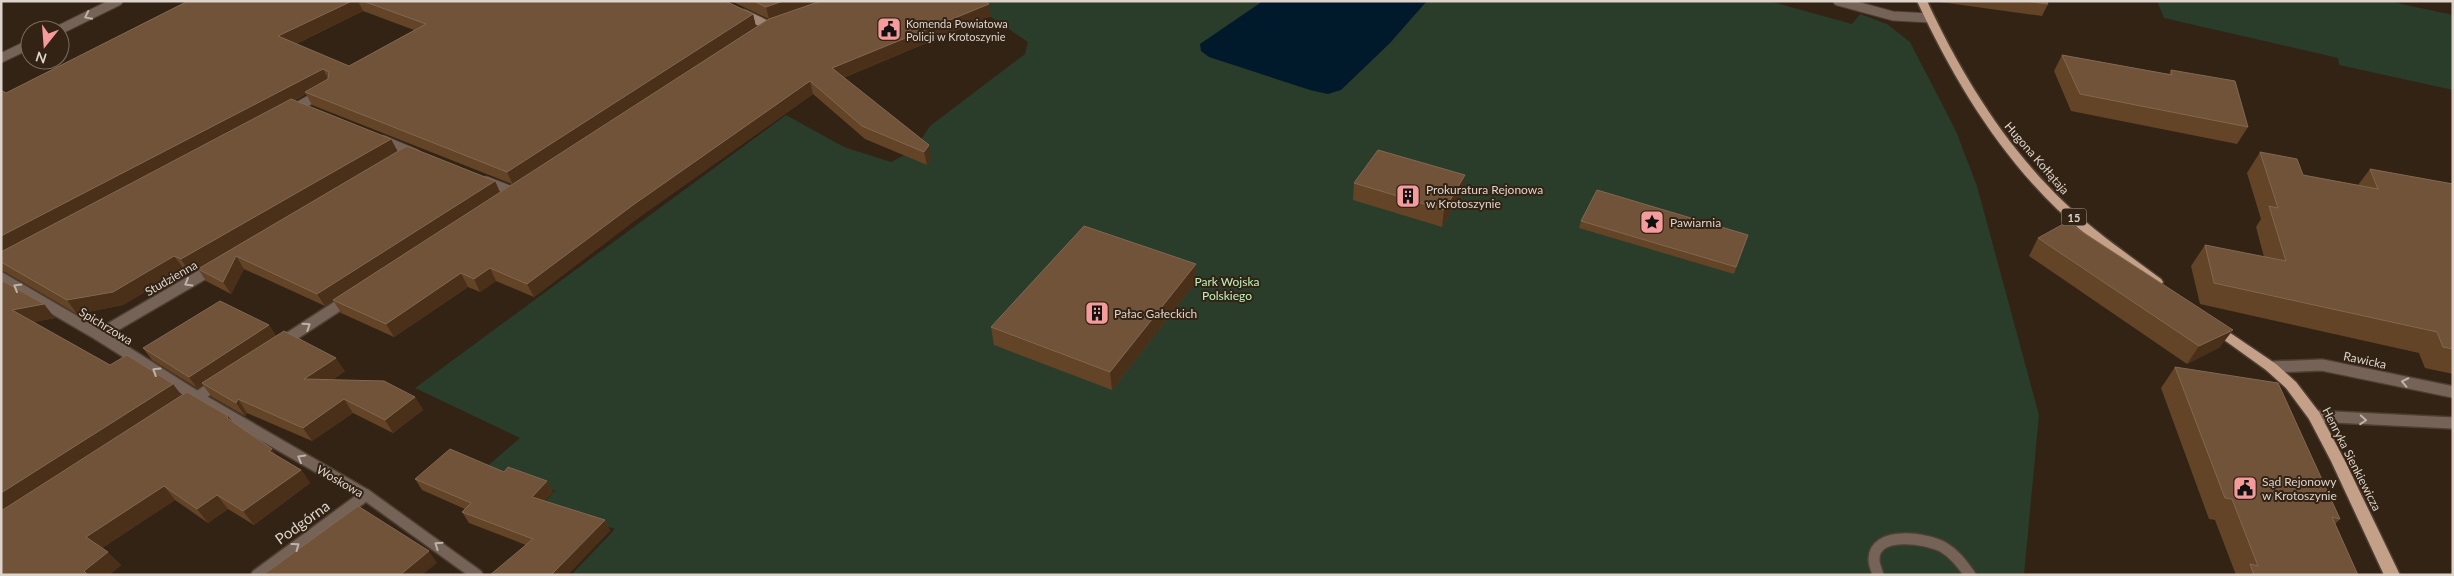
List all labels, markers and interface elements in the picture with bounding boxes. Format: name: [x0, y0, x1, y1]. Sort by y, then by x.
one-way arrow: [85, 9, 94, 19]
public building icon: Komenda Powiatowa Policji w Krotoszynie: [876, 16, 902, 42]
place label: Komenda Powiatowa Policji w Krotoszynie: [906, 17, 1008, 43]
north arrow: [20, 20, 70, 70]
text: N: [33, 48, 49, 68]
street label: Hugona Kołłątaja: [2001, 119, 2073, 197]
place label: Prokuratura Rejonowa w Krotoszynie: [1426, 182, 1543, 211]
building icon: Prokuratura Rejonowa w Krotoszynie: [1395, 183, 1421, 209]
road number: 15: [2062, 208, 2086, 226]
place icon: Pawiarnia: [1639, 209, 1665, 235]
place label: Pawiarnia: [1670, 215, 1721, 230]
street label: Studzienna: [142, 257, 200, 299]
park label: Park Wojska Polskiego: [1194, 274, 1260, 303]
one-way arrow: [185, 276, 194, 286]
one-way arrow: [13, 284, 22, 294]
building icon: Pałac Gałeckich: [1084, 300, 1110, 326]
street label: Spichrzowa: [76, 304, 136, 348]
place label: Pałac Gałeckich: [1114, 306, 1197, 321]
one-way arrow: [301, 323, 310, 333]
street label: Rawicka: [2342, 348, 2388, 372]
one-way arrow: [152, 368, 161, 377]
one-way arrow: [2401, 378, 2409, 388]
street label: Henryka Sienkiewicza: [2319, 404, 2385, 514]
one-way arrow: [2359, 414, 2367, 425]
one-way arrow: [298, 454, 307, 464]
street label: Woskowa: [314, 462, 366, 500]
place label: Sąd Rejonowy w Krotoszynie: [2262, 474, 2337, 503]
public building icon: Sąd Rejonowy w Krotoszynie: [2232, 475, 2258, 501]
street label: Podgórna: [271, 496, 333, 548]
one-way arrow: [434, 542, 444, 551]
one-way arrow: [290, 543, 300, 552]

